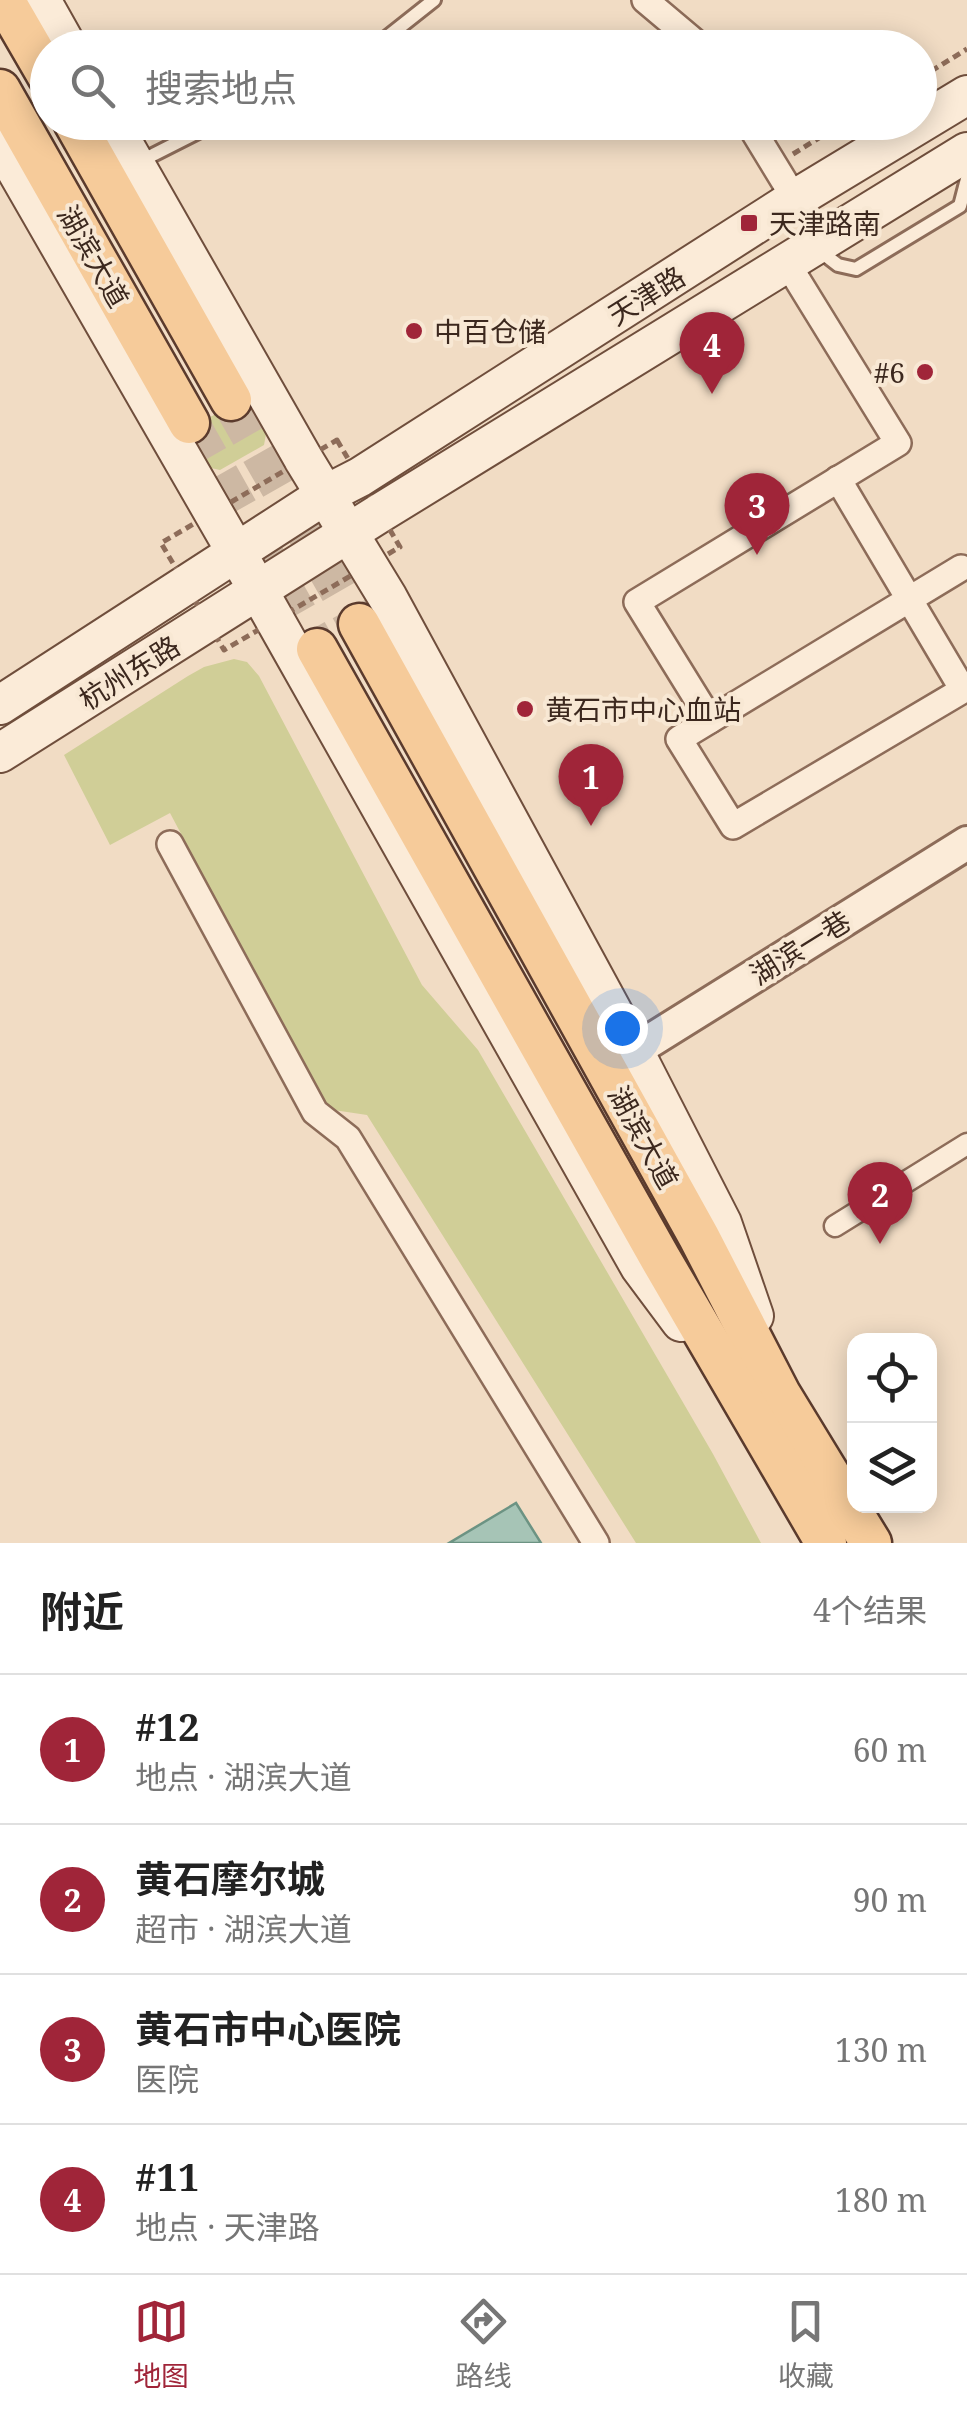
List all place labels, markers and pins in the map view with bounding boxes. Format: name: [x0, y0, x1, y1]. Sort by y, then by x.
place label: 天津路南: [769, 204, 881, 242]
marker: 天津路南: [738, 212, 760, 234]
place label: 中百仓储: [434, 312, 546, 350]
pin: 4: [680, 312, 744, 394]
marker: 中百仓储: [403, 320, 425, 342]
place label: #6: [874, 353, 905, 391]
marker: #6: [914, 361, 936, 383]
pin: 3: [724, 472, 790, 555]
place label: 黄石市中心血站: [545, 690, 741, 728]
marker: 黄石市中心血站: [514, 698, 536, 720]
pin: 1: [558, 744, 624, 826]
pin: 2: [848, 1162, 912, 1244]

